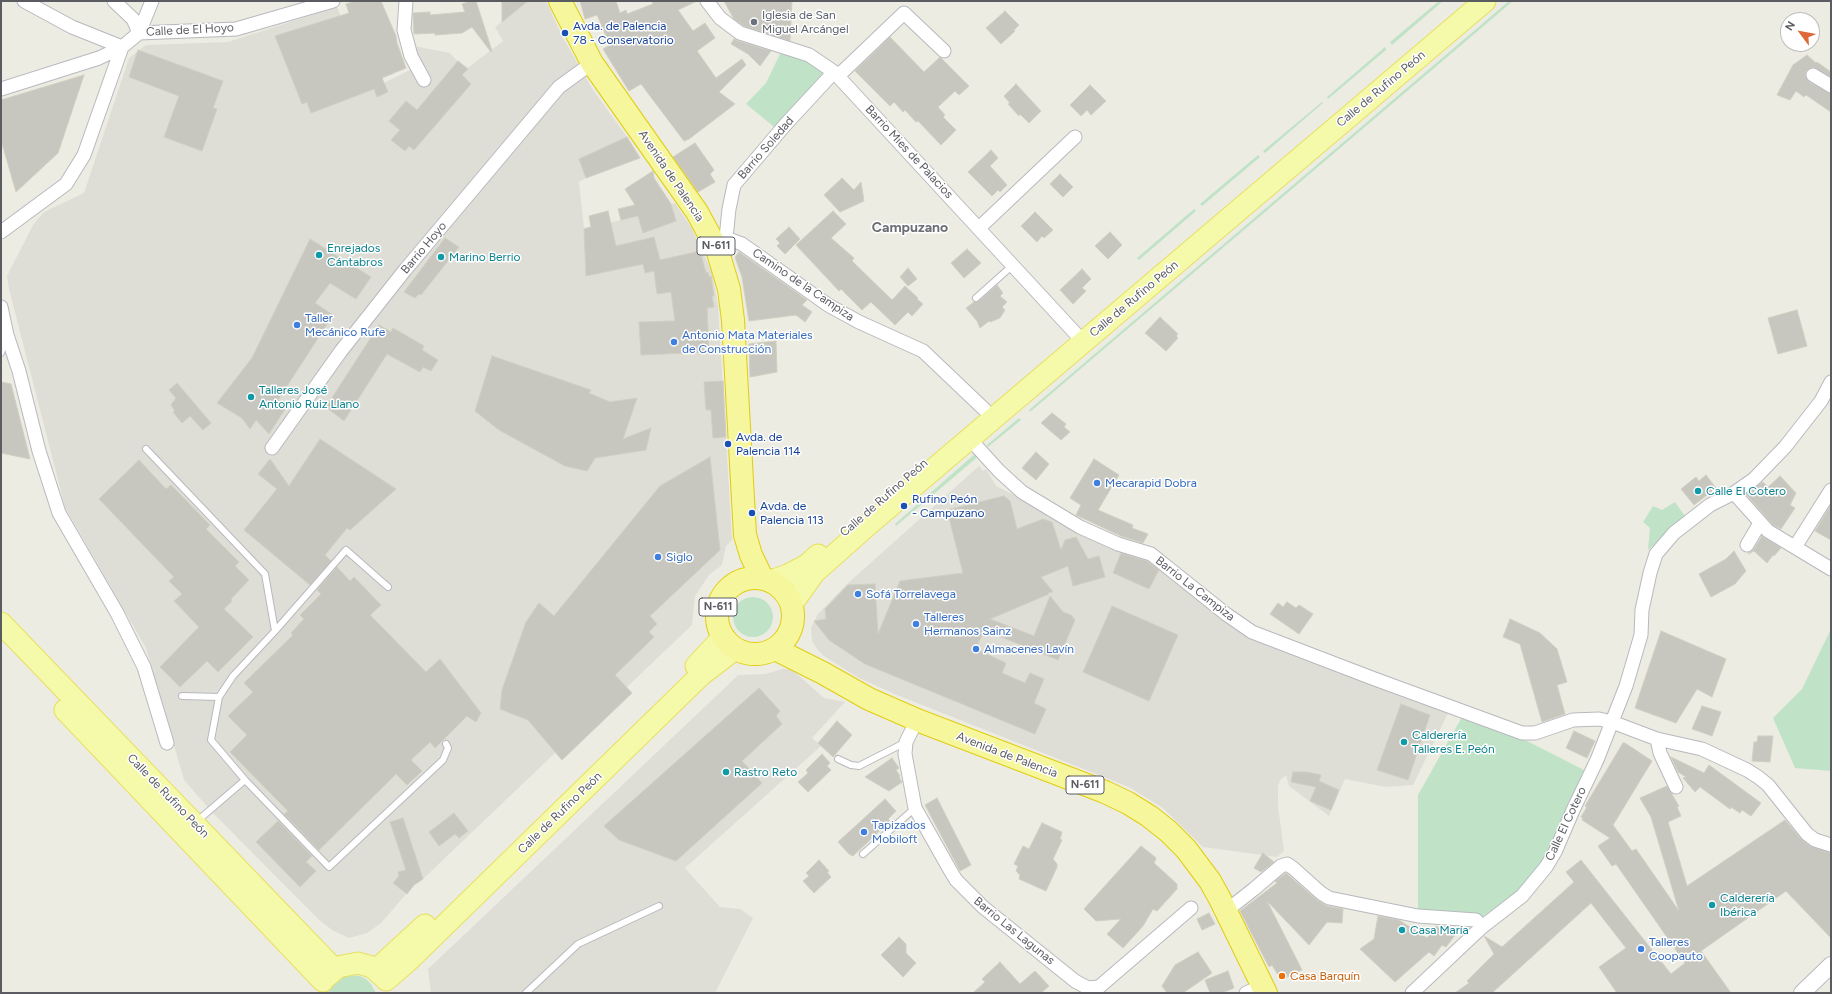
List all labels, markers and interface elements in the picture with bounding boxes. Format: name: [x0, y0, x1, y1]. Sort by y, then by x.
place label: Iglesia de San Miguel Arcángel: [762, 8, 849, 36]
north arrow: [1780, 12, 1820, 52]
marker: Iglesia de San Miguel Arcángel: [749, 17, 759, 27]
place label: Avda. de Palencia 78 - Conservatorio: [573, 19, 674, 47]
text: N: [1782, 19, 1798, 33]
street label: Calle de El Hoyo: [146, 21, 234, 39]
marker: Avda. de Palencia 78 - Conservatorio: [560, 28, 570, 38]
street label: Calle de Rufino Peón: [1334, 48, 1428, 130]
street label: Barrio Mies de Palacios: [862, 102, 956, 202]
street label: Barrio Soledad: [735, 114, 797, 182]
street label: Avenida de Palencia: [635, 128, 707, 224]
street label: Barrio Hoyo: [398, 219, 450, 277]
district label: Campuzano: [872, 220, 948, 236]
road number: N-611: [697, 237, 735, 255]
place label: Enrejados Cántabros: [327, 241, 383, 269]
street label: Camino de la Campiza: [749, 246, 857, 324]
marker: Enrejados Cántabros: [314, 250, 324, 260]
place label: Marino Berrio: [449, 250, 520, 264]
marker: Marino Berrio: [436, 252, 446, 262]
street label: Calle de Rufino Peón: [1087, 258, 1181, 340]
place label: Taller Mecánico Rufe: [305, 311, 385, 339]
marker: Taller Mecánico Rufe: [292, 320, 302, 330]
place label: Antonio Mata Materiales de Construcción: [682, 328, 813, 356]
marker: Antonio Mata Materiales de Construcción: [669, 337, 679, 347]
place label: Talleres José Antonio Ruiz Llano: [259, 383, 359, 411]
marker: Talleres José Antonio Ruiz Llano: [246, 392, 256, 402]
place label: Avda. de Palencia 114: [736, 430, 801, 458]
marker: Avda. de Palencia 114: [723, 439, 733, 449]
street label: Calle de Rufino Peón: [837, 456, 931, 540]
place label: Mecarapid Dobra: [1105, 476, 1197, 490]
marker: Mecarapid Dobra: [1092, 478, 1102, 488]
place label: Calle El Cotero: [1706, 484, 1786, 498]
marker: Calle El Cotero: [1693, 486, 1703, 496]
place label: Rufino Peón - Campuzano: [912, 492, 984, 520]
place label: Avda. de Palencia 113: [760, 499, 824, 527]
marker: Rufino Peón - Campuzano: [899, 501, 909, 511]
marker: Avda. de Palencia 113: [747, 508, 757, 518]
place label: Siglo: [666, 550, 693, 564]
marker: Siglo: [653, 552, 663, 562]
street label: Barrio La Campiza: [1153, 554, 1237, 624]
place label: Sofá Torrelavega: [866, 587, 956, 601]
marker: Sofá Torrelavega: [853, 589, 863, 599]
road number: N-611: [699, 598, 737, 616]
place label: Talleres Hermanos Sainz: [924, 610, 1011, 638]
marker: Talleres Hermanos Sainz: [911, 619, 921, 629]
place label: Almacenes Lavín: [984, 642, 1074, 656]
marker: Almacenes Lavín: [971, 644, 981, 654]
place label: Calderería Talleres E. Peón: [1412, 728, 1495, 756]
street label: Avenida de Palencia: [954, 729, 1060, 781]
marker: Calderería Talleres E. Peón: [1399, 737, 1409, 747]
street label: Calle de Rufino Peón: [124, 751, 212, 841]
place label: Rastro Reto: [734, 765, 797, 779]
marker: Rastro Reto: [721, 767, 731, 777]
street label: Calle de Rufino Peón: [515, 769, 605, 857]
road number: N-611: [1066, 776, 1104, 794]
street label: Calle El Cotero: [1543, 785, 1589, 863]
place label: Tapizados Mobiloft: [872, 818, 925, 846]
marker: Tapizados Mobiloft: [859, 827, 869, 837]
place label: Calderería Ibérica: [1720, 891, 1775, 919]
street label: Barrio Las Lagunas: [971, 894, 1057, 968]
marker: Calderería Ibérica: [1707, 900, 1717, 910]
place label: Casa María: [1410, 923, 1469, 937]
marker: Casa María: [1397, 925, 1407, 935]
place label: Talleres Coopauto: [1649, 935, 1703, 963]
marker: Talleres Coopauto: [1636, 944, 1646, 954]
place label: Casa Barquín: [1290, 969, 1360, 983]
marker: Casa Barquín: [1277, 971, 1287, 981]

